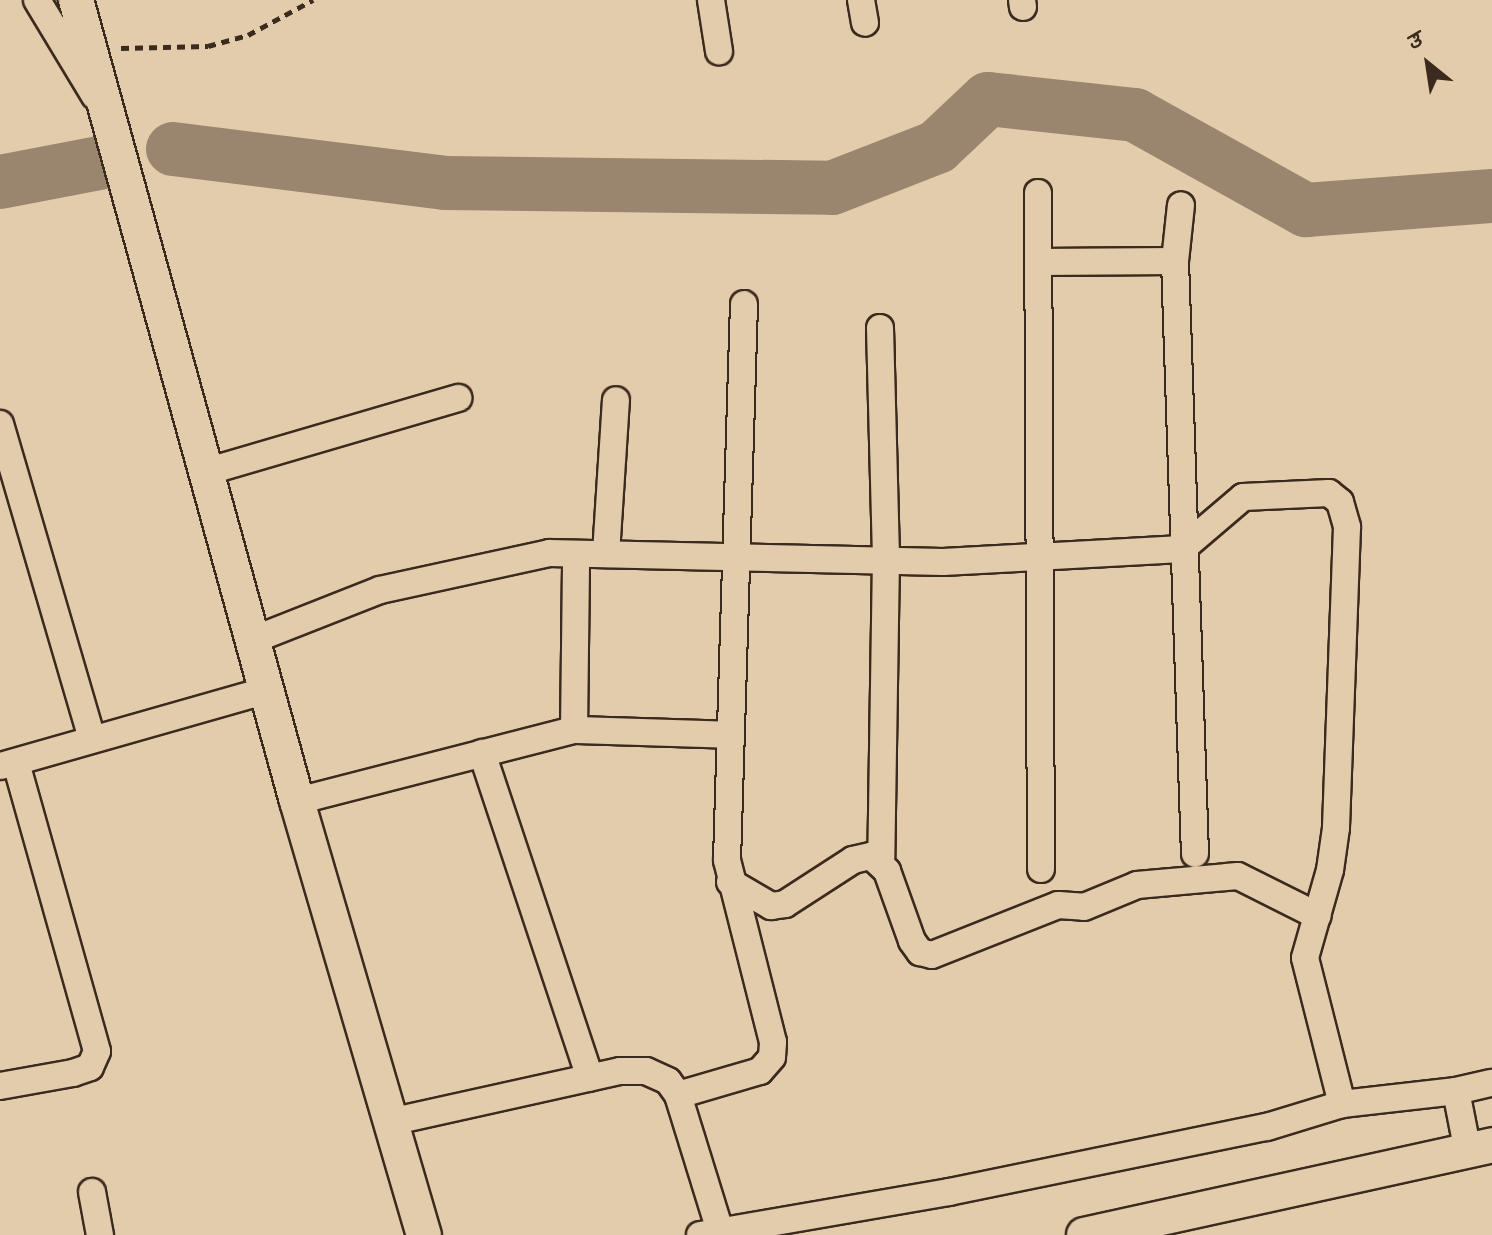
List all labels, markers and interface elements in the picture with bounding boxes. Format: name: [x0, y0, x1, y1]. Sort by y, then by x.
north arrow: [1388, 24, 1468, 104]
text: उ: [1401, 24, 1430, 61]

